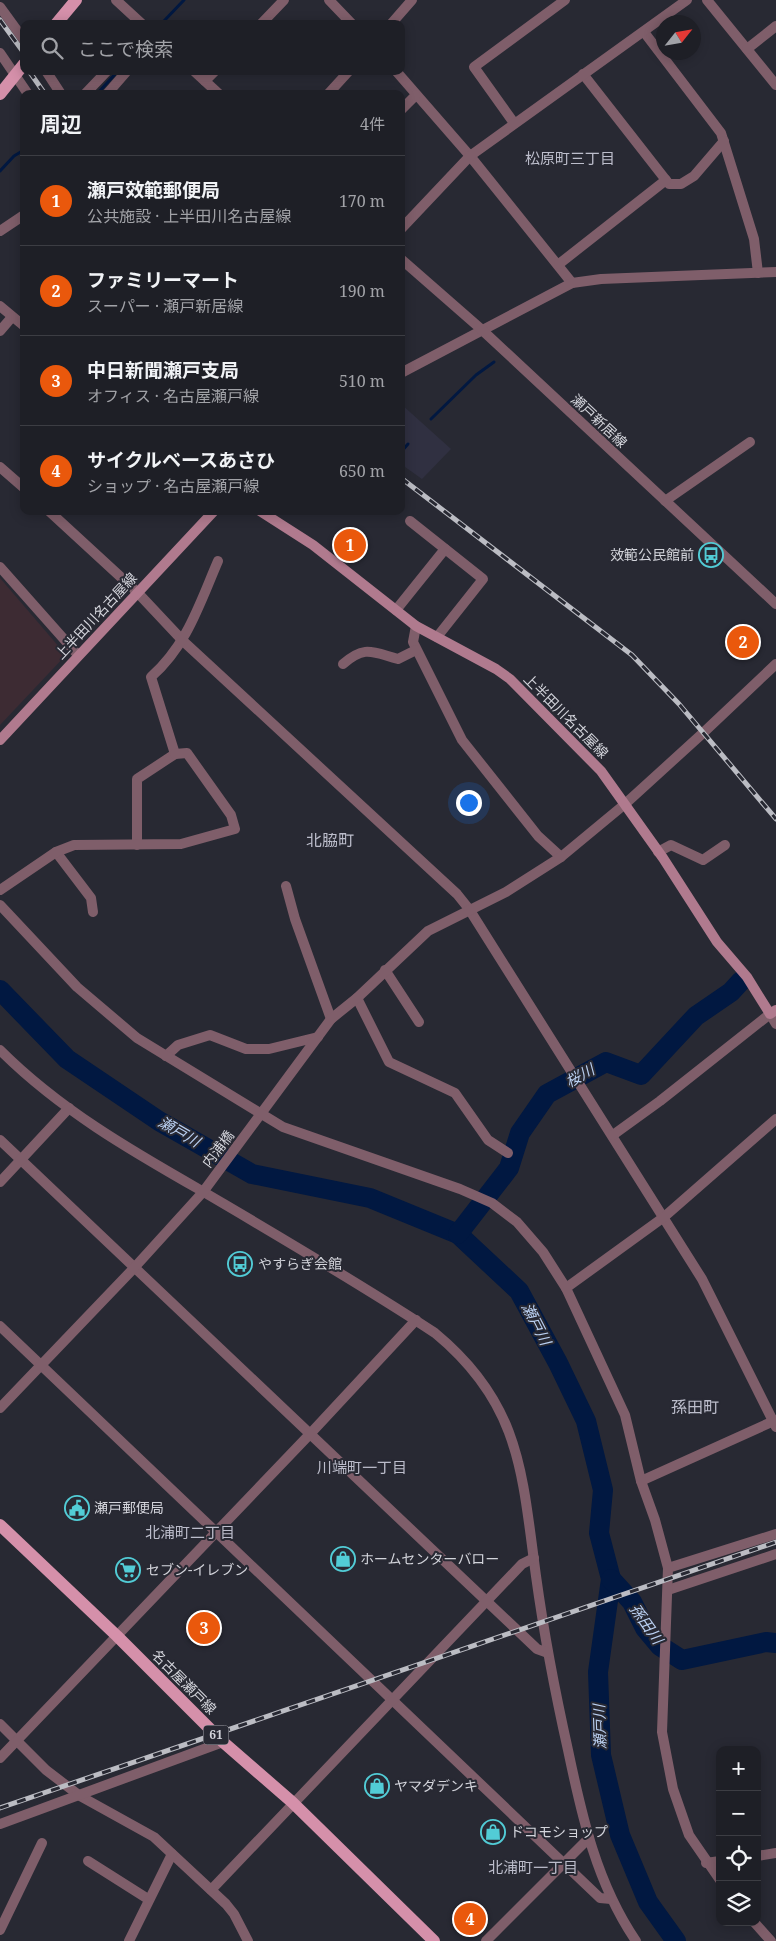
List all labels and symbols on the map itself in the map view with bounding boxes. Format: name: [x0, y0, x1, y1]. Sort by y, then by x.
north arrow: [656, 15, 701, 60]
district label: 松原町三丁目: [525, 148, 615, 168]
street label: 瀬戸新居線: [567, 390, 631, 451]
pin: 1: [334, 526, 366, 564]
bus stop icon: 效範公民館前: [698, 542, 724, 568]
place label: 效範公民館前: [610, 545, 694, 564]
street label: 上半田川名古屋線: [50, 568, 141, 663]
pin: 2: [727, 623, 759, 661]
street label: 上半田川名古屋線: [520, 669, 613, 762]
your location: [456, 790, 482, 816]
district label: 北脇町: [306, 829, 354, 851]
water label: 桜川: [562, 1058, 599, 1091]
water label: 瀬戸川: [155, 1111, 206, 1152]
street label: 内浦橋: [197, 1126, 238, 1171]
bus stop icon: やすらぎ会館: [227, 1251, 253, 1277]
place label: やすらぎ会館: [258, 1254, 342, 1273]
water label: 瀬戸川: [518, 1299, 557, 1350]
district label: 孫田町: [671, 1396, 719, 1418]
district label: 川端町一丁目: [317, 1457, 407, 1477]
public building icon: 瀬戸郵便局: [64, 1495, 90, 1521]
place label: 瀬戸郵便局: [94, 1498, 164, 1517]
district label: 北浦町二丁目: [145, 1522, 235, 1542]
shop icon: ホームセンターバロー: [330, 1546, 356, 1572]
place label: ホームセンターバロー: [360, 1549, 499, 1568]
supermarket icon: セブン-イレブン: [115, 1557, 141, 1583]
place label: セブン-イレブン: [146, 1560, 248, 1579]
water label: 孫田川: [626, 1599, 669, 1649]
pin: 3: [188, 1609, 220, 1647]
street label: 名古屋瀬戸線: [148, 1645, 221, 1718]
water label: 瀬戸川: [588, 1702, 610, 1750]
road number: 61: [204, 1726, 228, 1744]
shop icon: ヤマダデンキ: [364, 1773, 390, 1799]
place label: ヤマダデンキ: [394, 1776, 478, 1795]
shop icon: ドコモショップ: [480, 1819, 506, 1845]
place label: ドコモショップ: [510, 1822, 608, 1841]
district label: 北浦町一丁目: [488, 1857, 578, 1877]
pin: 4: [454, 1900, 486, 1938]

